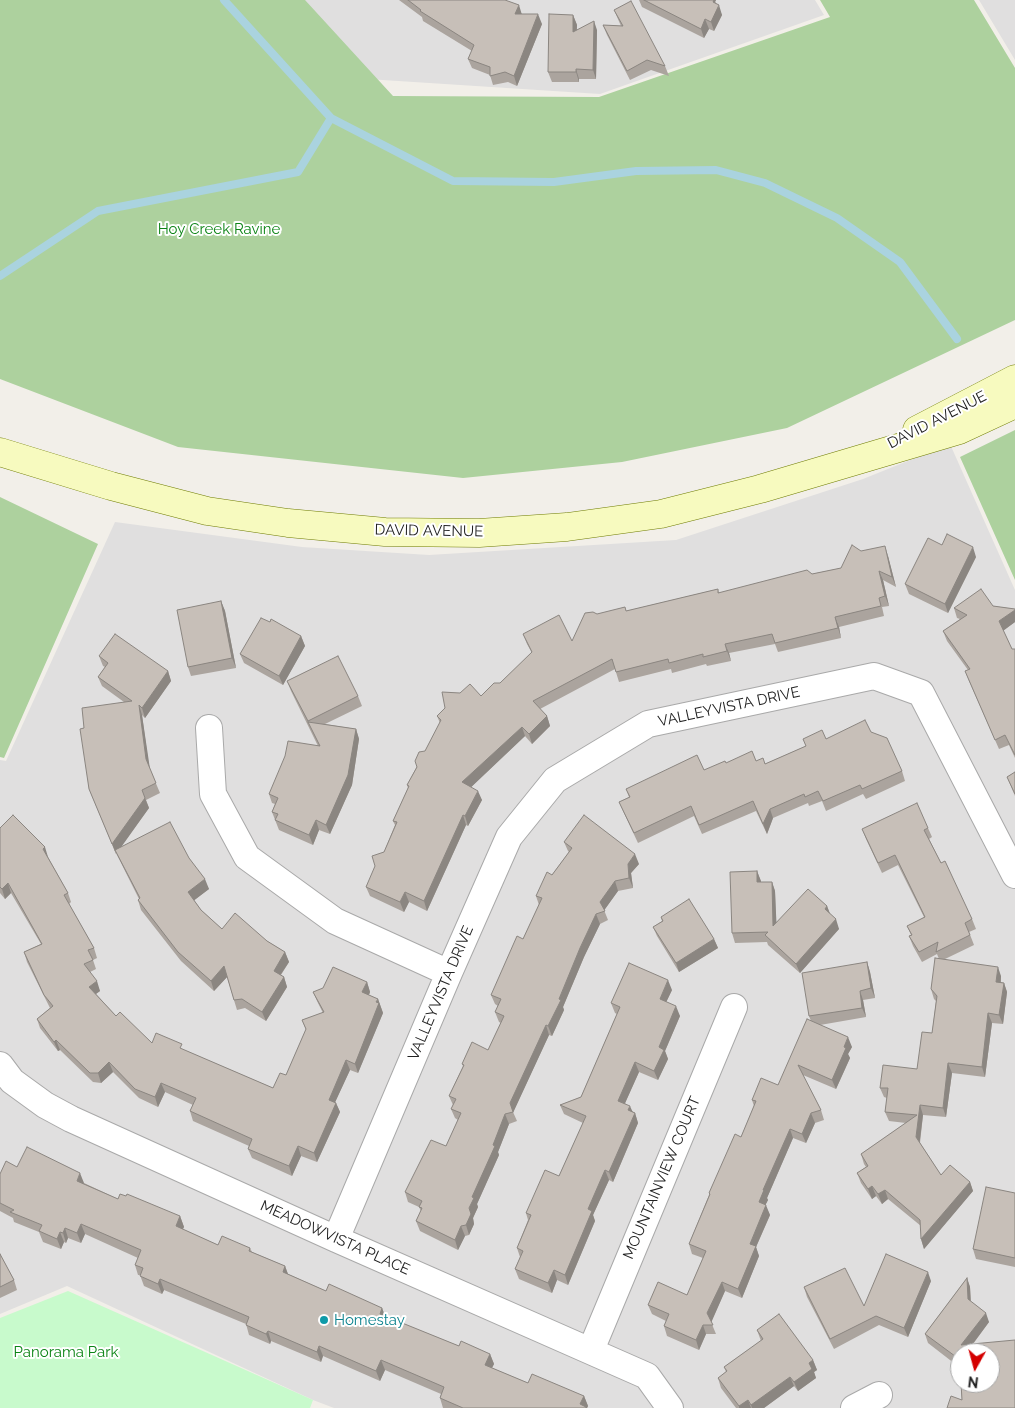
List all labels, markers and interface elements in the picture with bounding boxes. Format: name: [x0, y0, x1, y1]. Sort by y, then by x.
park label: Hoy Creek Ravine: [158, 220, 280, 238]
street label: DAVID AVENUE: [884, 387, 990, 453]
street label: DAVID AVENUE: [375, 521, 483, 541]
street label: VALLEYVISTA DRIVE: [656, 683, 802, 731]
street label: VALLEYVISTA DRIVE: [404, 923, 478, 1063]
street label: MOUNTAINVIEW COURT: [620, 1094, 704, 1262]
street label: MEADOWVISTA PLACE: [257, 1197, 413, 1279]
place label: Homestay: [334, 1311, 405, 1329]
marker: Homestay: [318, 1314, 330, 1326]
park label: Panorama Park: [14, 1343, 118, 1361]
north arrow: [950, 1343, 1000, 1393]
text: N: [967, 1373, 980, 1390]

